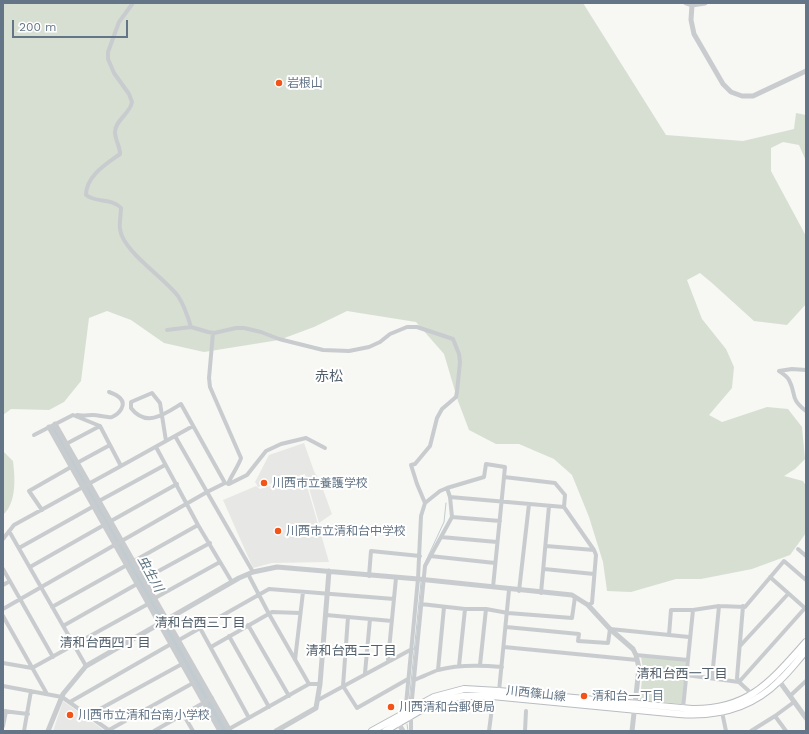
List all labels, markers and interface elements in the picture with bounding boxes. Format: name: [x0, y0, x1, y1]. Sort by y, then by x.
scale bar: [14, 12, 130, 38]
text: 200 m: [19, 20, 56, 34]
place label: 岩根山: [287, 76, 323, 90]
marker: 岩根山: [274, 78, 284, 88]
district label: 赤松: [315, 369, 343, 385]
place label: 川西市立養護学校: [272, 476, 368, 490]
marker: 川西市立養護学校: [259, 478, 269, 488]
place label: 川西市立清和台中学校: [286, 524, 406, 538]
marker: 川西市立清和台中学校: [273, 526, 283, 536]
water label: 虫生川: [134, 553, 166, 595]
district label: 清和台西三丁目: [155, 615, 245, 631]
district label: 清和台西四丁目: [60, 635, 150, 651]
district label: 清和台西二丁目: [306, 643, 396, 659]
district label: 清和台西一丁目: [637, 666, 727, 682]
street label: 川西篠山線: [505, 684, 567, 704]
place label: 清和台一丁目: [592, 689, 664, 703]
marker: 清和台一丁目: [579, 691, 589, 701]
place label: 川西清和台郵便局: [399, 700, 495, 714]
marker: 川西清和台郵便局: [386, 702, 396, 712]
place label: 川西市立清和台南小学校: [78, 708, 210, 722]
marker: 川西市立清和台南小学校: [65, 710, 75, 720]

